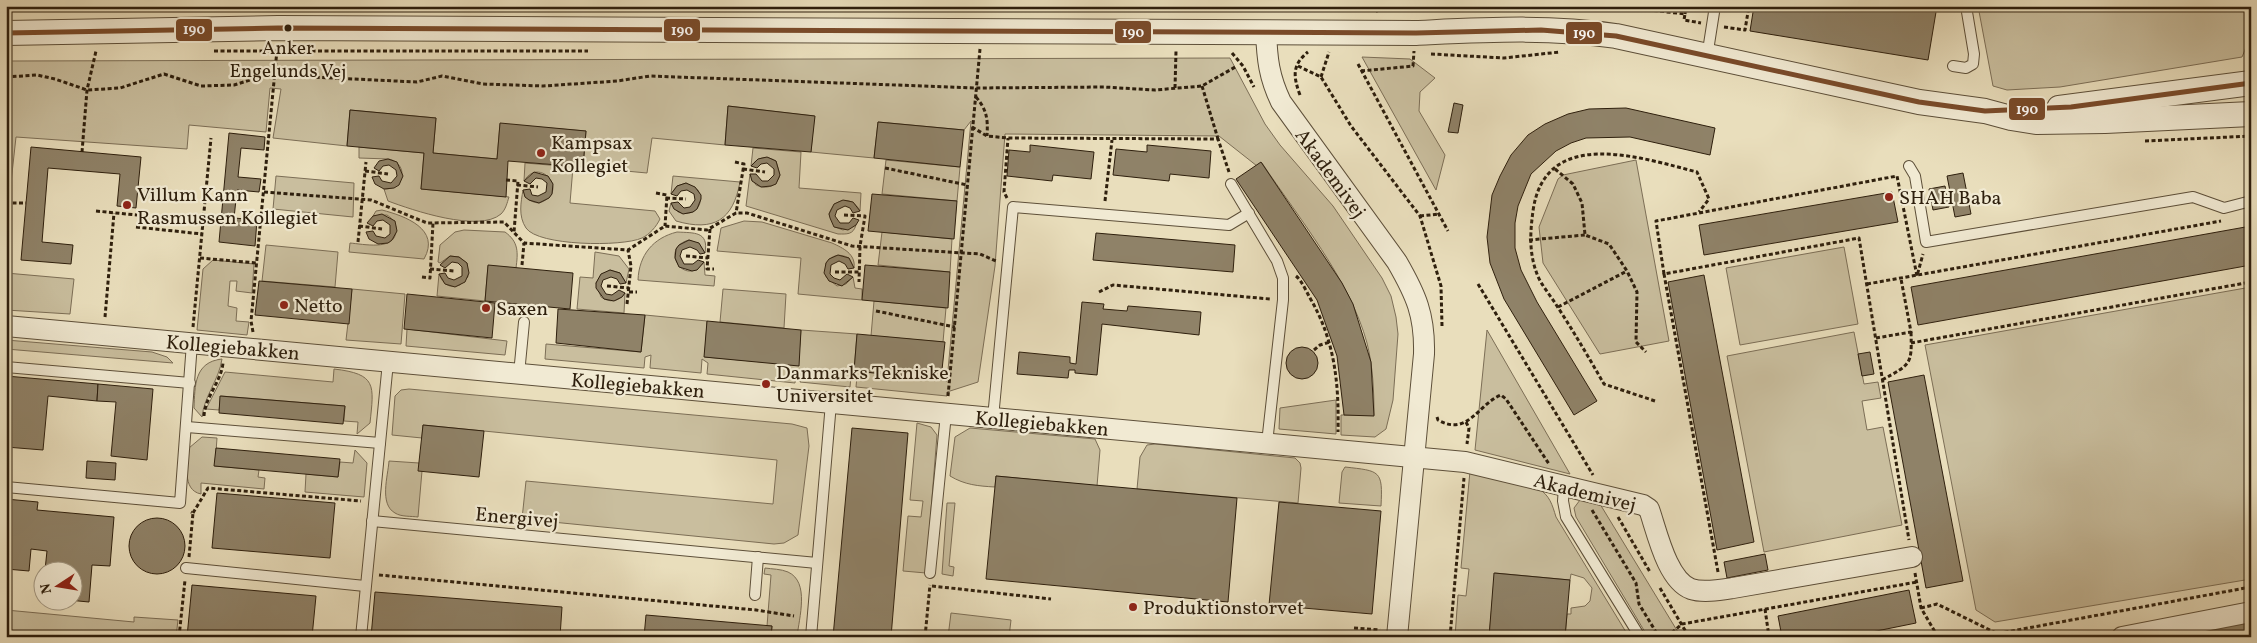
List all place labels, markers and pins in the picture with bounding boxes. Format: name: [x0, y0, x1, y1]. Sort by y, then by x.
marker: Anker Engelunds Vej: [283, 23, 293, 33]
place label: Anker Engelunds Vej: [230, 36, 346, 85]
place label: Kampsax Kollegiet: [551, 130, 632, 181]
marker: Kampsax Kollegiet: [535, 147, 547, 159]
place label: Villum Kann Rasmussen Kollegiet: [137, 182, 318, 233]
place label: SHAH Baba: [1899, 185, 2002, 213]
marker: SHAH Baba: [1883, 191, 1895, 203]
marker: Villum Kann Rasmussen Kollegiet: [121, 199, 133, 211]
place label: Netto: [294, 293, 343, 321]
place label: Saxen: [496, 296, 548, 324]
marker: Netto: [278, 299, 290, 311]
marker: Saxen: [480, 302, 492, 314]
place label: Danmarks Tekniske Universitet: [776, 360, 949, 411]
marker: Danmarks Tekniske Universitet: [760, 378, 772, 390]
place label: Produktionstorvet: [1143, 595, 1304, 623]
marker: Produktionstorvet: [1127, 601, 1139, 613]

